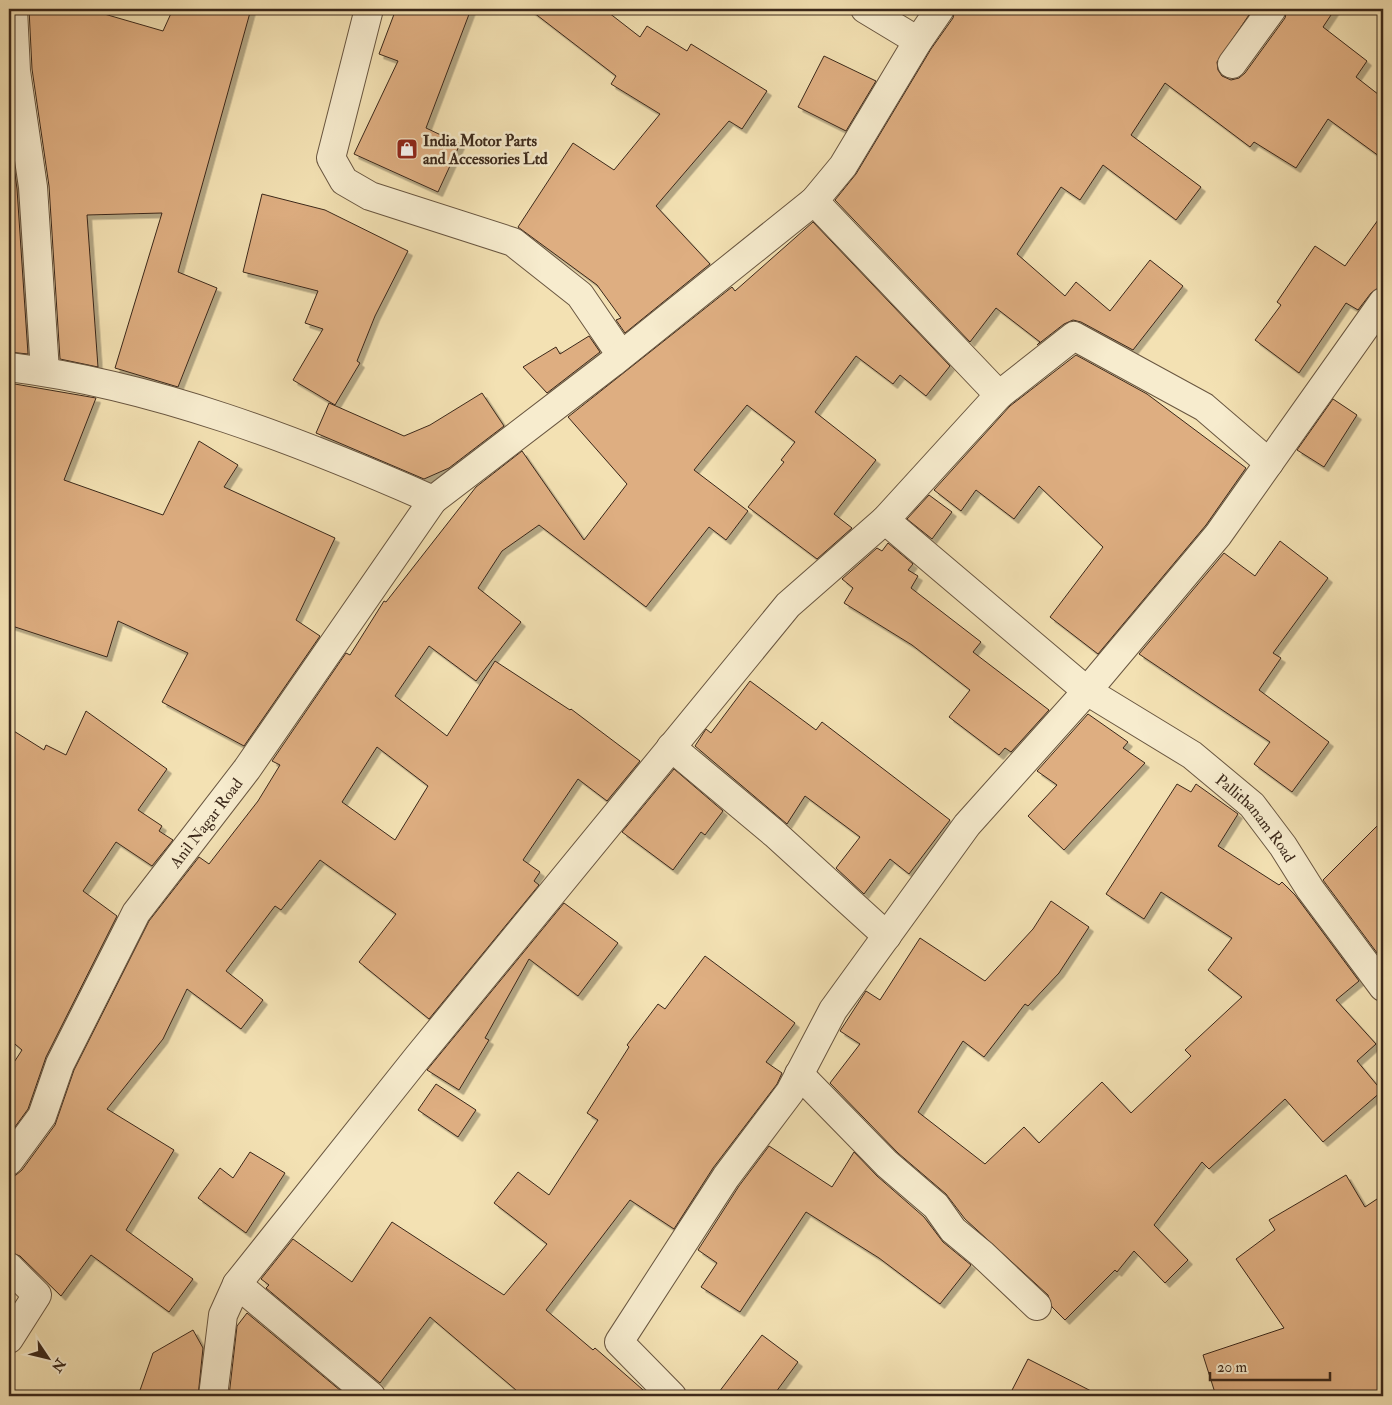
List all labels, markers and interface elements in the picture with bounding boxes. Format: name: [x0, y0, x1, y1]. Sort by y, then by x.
place label: India Motor Parts and Accessories Ltd: [423, 131, 548, 169]
shop icon: India Motor Parts and Accessories Ltd: [395, 137, 419, 161]
street label: Pallithanam Road: [1211, 770, 1300, 866]
street label: Anil Nagar Road: [165, 774, 247, 873]
north arrow: [22, 1332, 72, 1382]
scale bar: [1210, 1350, 1330, 1382]
text: N: [47, 1354, 69, 1376]
text: 20 m: [1217, 1358, 1247, 1377]

